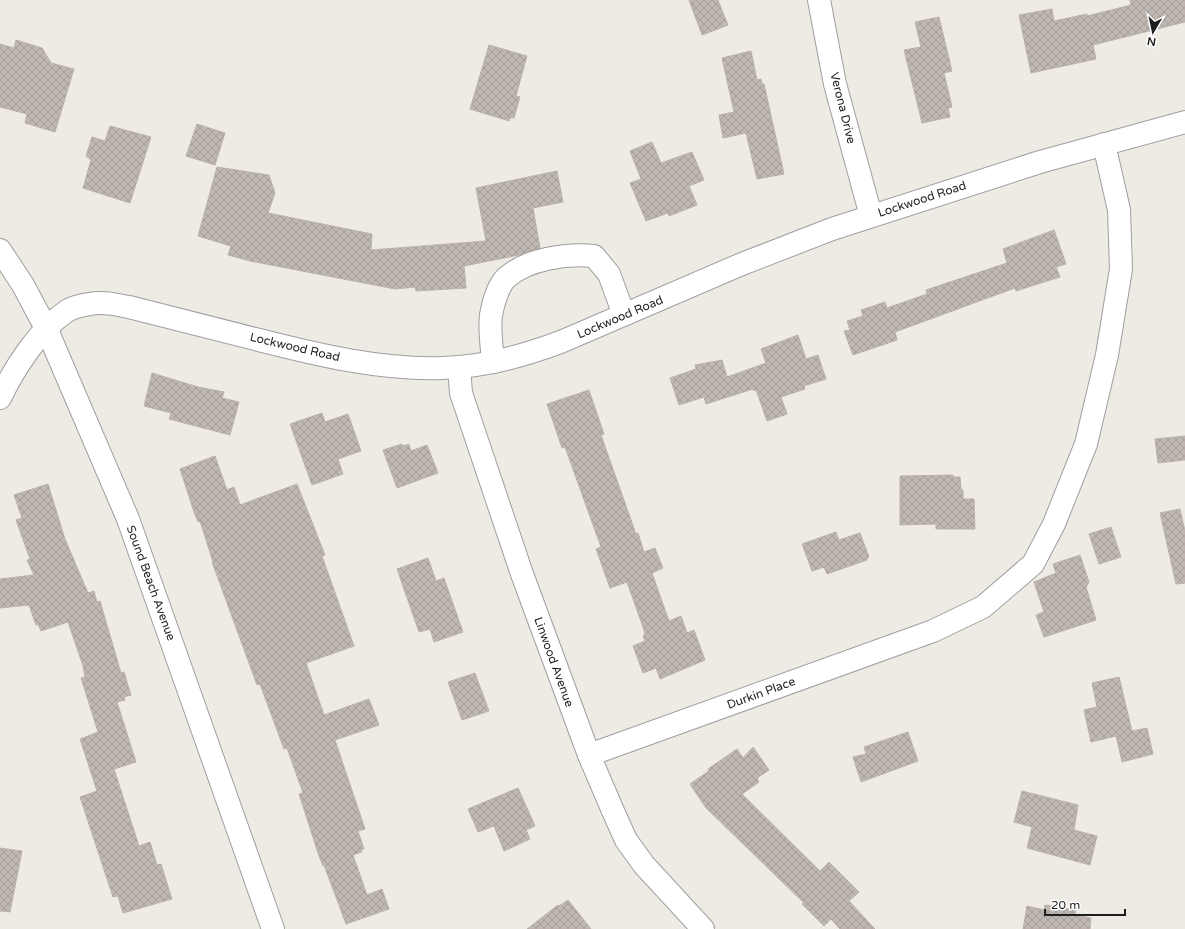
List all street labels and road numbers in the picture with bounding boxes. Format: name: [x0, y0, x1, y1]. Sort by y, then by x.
street label: Verona Drive: [827, 71, 859, 145]
street label: Lockwood Road: [876, 178, 968, 220]
street label: Lockwood Road: [575, 293, 665, 341]
street label: Lockwood Road: [249, 330, 341, 364]
street label: Sound Beach Avenue: [124, 523, 178, 643]
street label: Linwood Avenue: [531, 615, 577, 709]
street label: Durkin Place: [725, 674, 797, 712]

